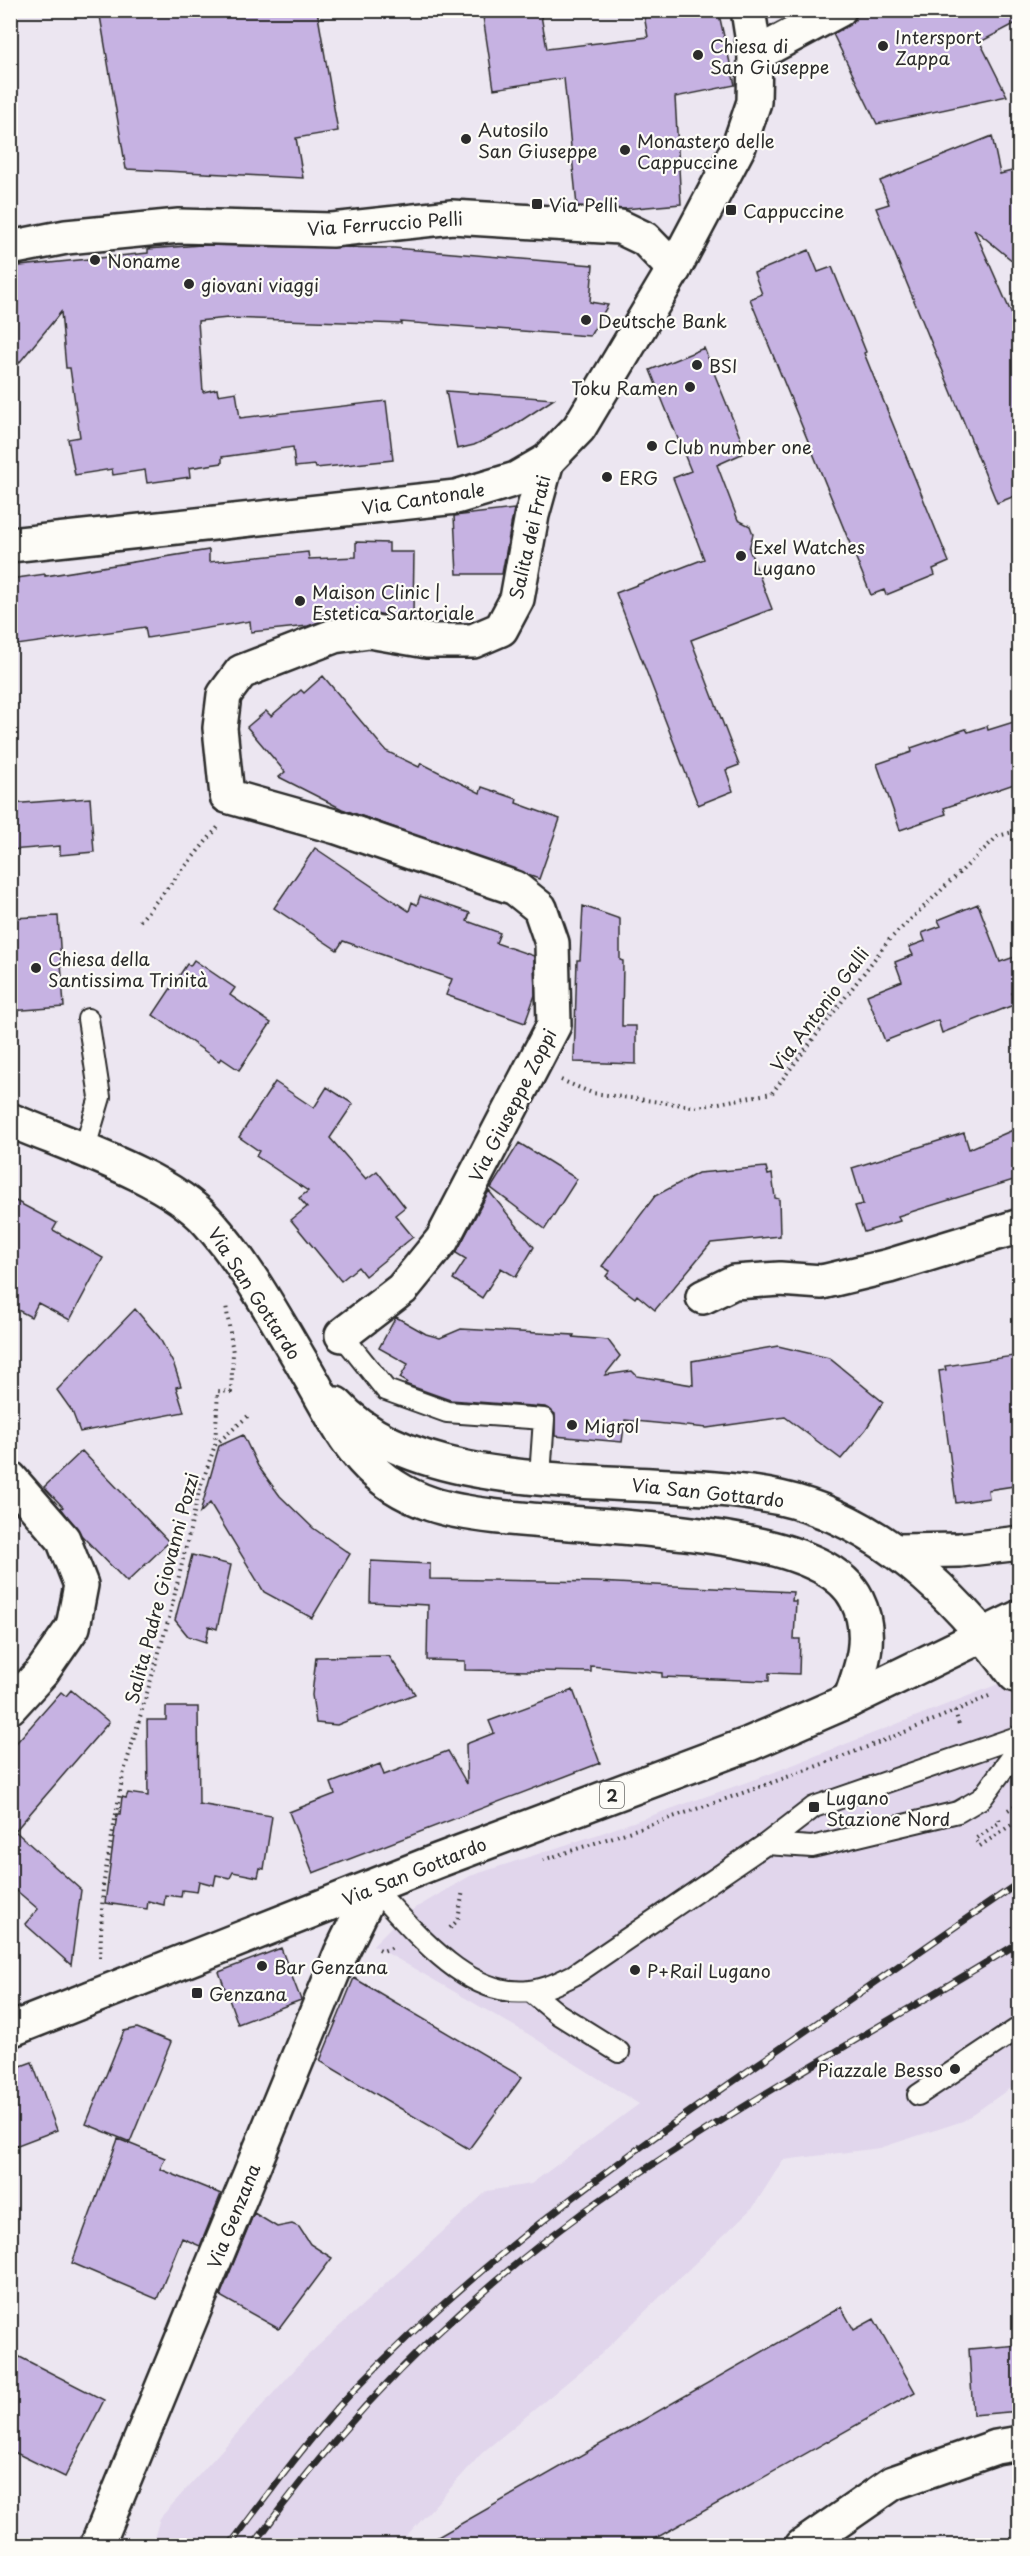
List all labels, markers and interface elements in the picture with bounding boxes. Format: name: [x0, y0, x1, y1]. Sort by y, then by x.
place label: Intersport Zappa: [895, 23, 982, 71]
place label: Chiesa di San Giuseppe: [710, 32, 829, 80]
marker: Intersport Zappa: [876, 39, 890, 53]
marker: Chiesa di San Giuseppe: [691, 48, 705, 62]
place label: Autosilo San Giuseppe: [478, 116, 597, 164]
place label: Monastero delle Cappuccine: [637, 127, 775, 175]
marker: Autosilo San Giuseppe: [459, 132, 473, 146]
marker: Monastero delle Cappuccine: [618, 143, 632, 157]
place label: Via Pelli: [549, 191, 618, 218]
marker: Via Pelli: [530, 197, 544, 211]
place label: Cappuccine: [743, 197, 844, 224]
marker: Cappuccine: [724, 203, 738, 217]
street label: Via Ferruccio Pelli: [306, 204, 464, 242]
place label: Noname: [107, 247, 180, 274]
marker: Noname: [88, 253, 102, 267]
place label: giovani viaggi: [201, 271, 319, 298]
marker: giovani viaggi: [182, 277, 196, 291]
place label: Deutsche Bank: [598, 307, 727, 334]
marker: Deutsche Bank: [579, 313, 593, 327]
place label: BSI: [709, 352, 738, 379]
marker: BSI: [690, 358, 704, 372]
place label: Toku Ramen: [571, 374, 678, 401]
marker: Toku Ramen: [683, 380, 697, 394]
place label: Club number one: [664, 433, 812, 460]
marker: Club number one: [645, 439, 659, 453]
place label: ERG: [619, 464, 658, 491]
marker: ERG: [600, 470, 614, 484]
street label: Salita dei Frati: [502, 472, 556, 602]
street label: Via Cantonale: [360, 475, 486, 521]
place label: Exel Watches Lugano: [753, 533, 865, 581]
marker: Exel Watches Lugano: [734, 549, 748, 563]
place label: Maison Clinic | Estetica Sartoriale: [312, 578, 475, 626]
marker: Maison Clinic | Estetica Sartoriale: [293, 594, 307, 608]
street label: Via Antonio Galli: [763, 941, 875, 1077]
place label: Chiesa della Santissima Trinità: [48, 945, 208, 993]
marker: Chiesa della Santissima Trinità: [29, 961, 43, 975]
street label: Via Giuseppe Zoppi: [462, 1023, 562, 1187]
street label: Via San Gottardo: [202, 1221, 308, 1365]
place label: Migrol: [584, 1412, 639, 1439]
marker: Migrol: [565, 1418, 579, 1432]
street label: Salita Padre Giovanni Pozzi: [117, 1469, 205, 1707]
street label: Via San Gottardo: [630, 1471, 786, 1513]
road number: 2: [600, 1782, 624, 1808]
place label: Lugano Stazione Nord: [826, 1784, 950, 1832]
marker: Lugano Stazione Nord: [807, 1800, 821, 1814]
street label: Via San Gottardo: [338, 1830, 490, 1912]
place label: Bar Genzana: [274, 1953, 388, 1980]
place label: P+Rail Lugano: [647, 1957, 771, 1984]
marker: Bar Genzana: [255, 1959, 269, 1973]
marker: P+Rail Lugano: [628, 1963, 642, 1977]
place label: Genzana: [209, 1980, 288, 2007]
marker: Genzana: [190, 1986, 204, 2000]
place label: Piazzale Besso: [818, 2056, 943, 2083]
marker: Piazzale Besso: [948, 2062, 962, 2076]
street label: Via Genzana: [200, 2159, 267, 2273]

